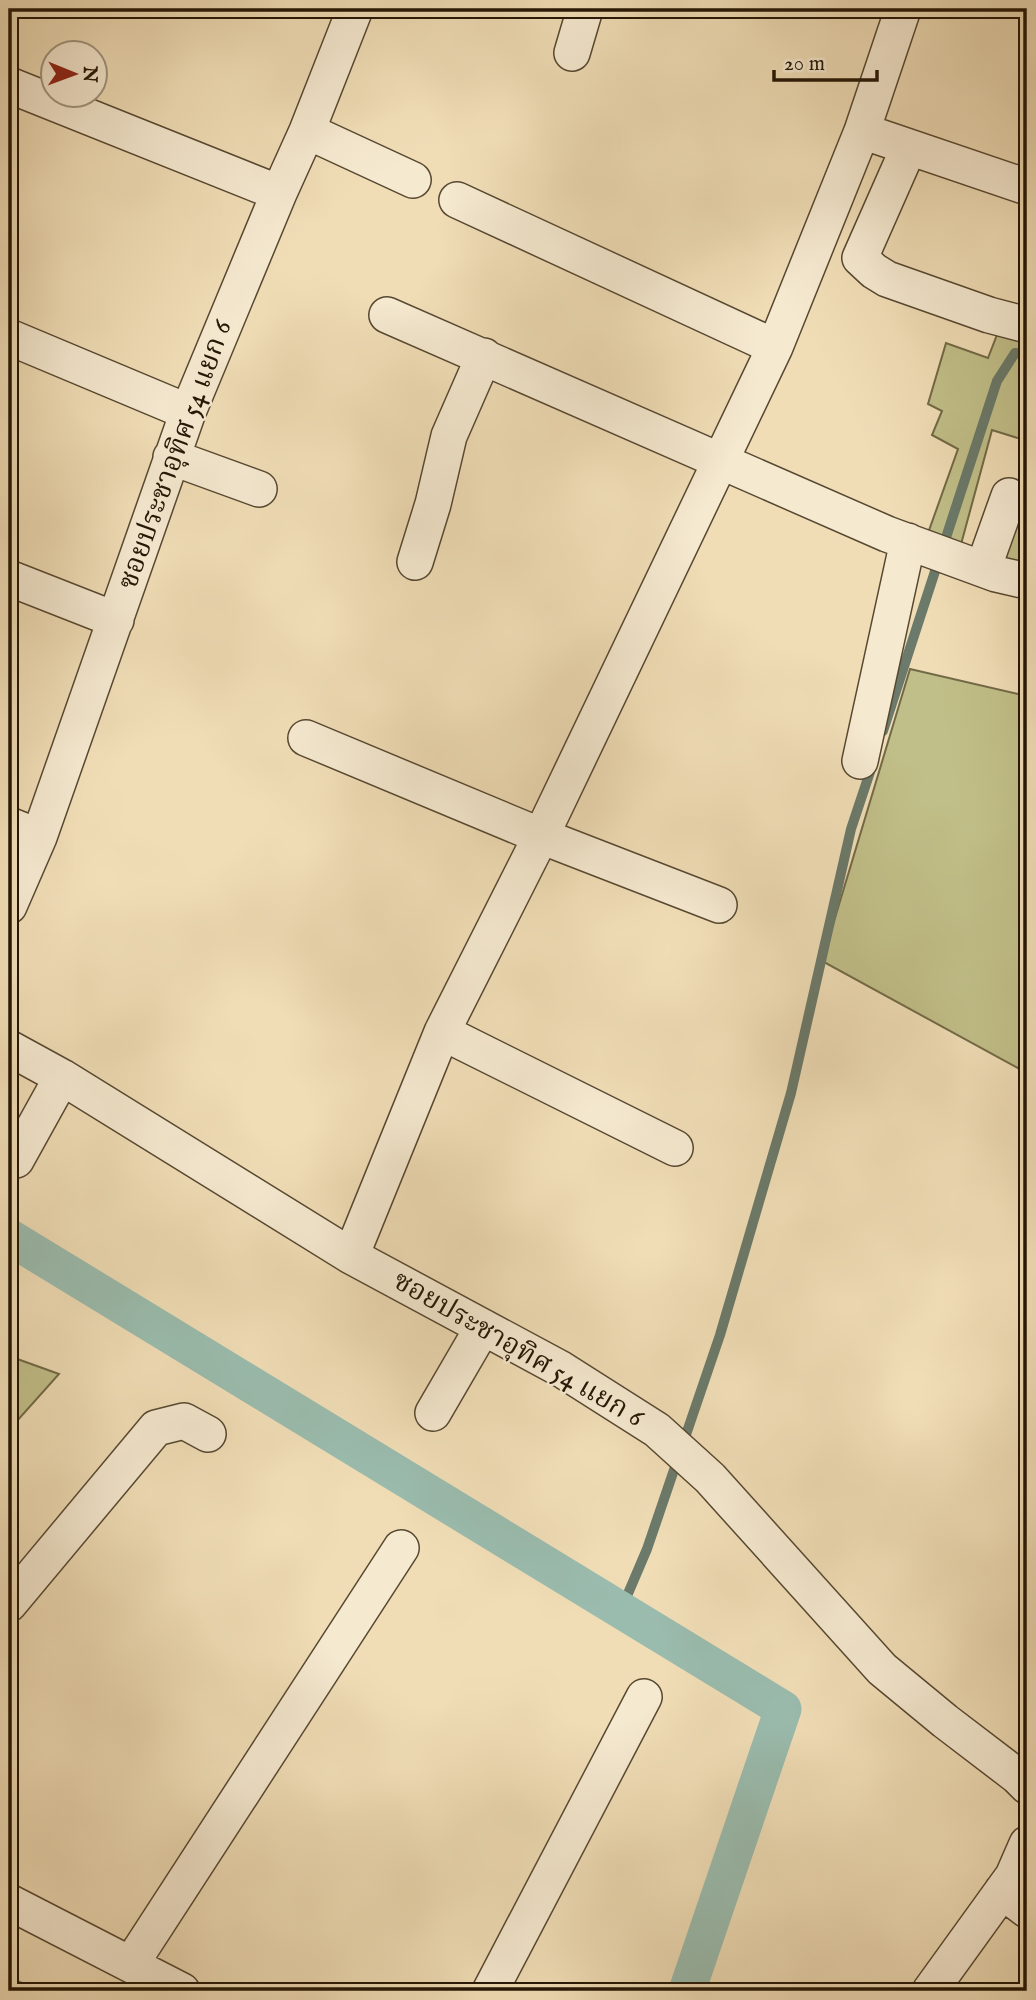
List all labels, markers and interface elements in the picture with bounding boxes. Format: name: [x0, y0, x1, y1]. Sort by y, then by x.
north arrow: [38, 38, 108, 108]
scale bar: [774, 38, 877, 82]
text: 20 m: [784, 51, 825, 78]
text: N: [77, 65, 101, 83]
street label: ซอยประชาอุทิศ 54 แยก 6: [111, 315, 241, 594]
street label: ซอยประชาอุทิศ 54 แยก 6: [386, 1264, 651, 1437]

